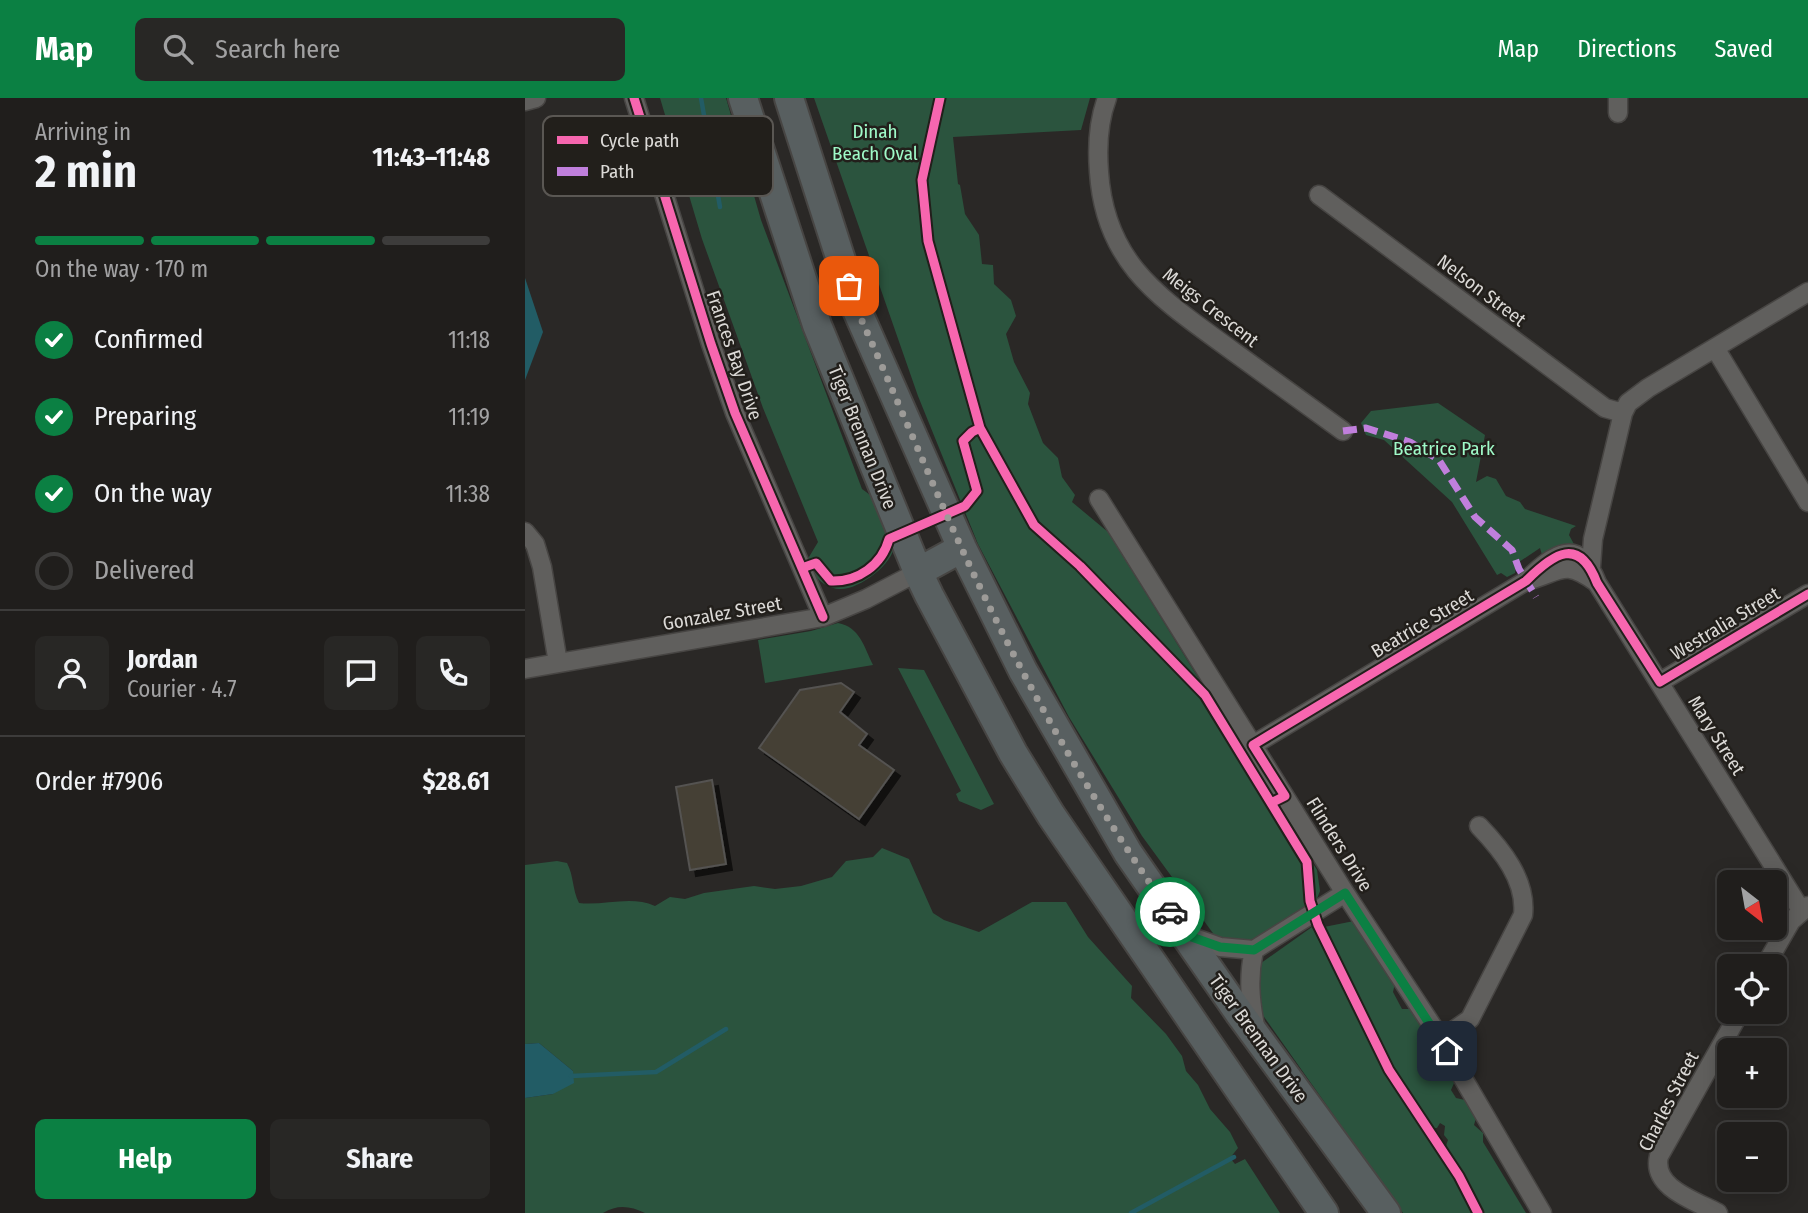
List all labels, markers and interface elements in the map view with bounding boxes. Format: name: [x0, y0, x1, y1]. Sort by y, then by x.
search box: [135, 18, 625, 81]
text: Map: [35, 29, 93, 69]
icon: search: [159, 30, 197, 68]
text: Search here: [215, 34, 340, 65]
text: Map: [1498, 35, 1539, 63]
text: Directions: [1577, 35, 1676, 63]
text: Saved: [1714, 35, 1773, 63]
legend: [543, 116, 773, 196]
text: Arriving in: [35, 118, 131, 146]
park label: Dinah Beach Oval: [832, 120, 918, 165]
text: Cycle path: [600, 129, 679, 152]
text: 11:43–11:48: [372, 142, 490, 173]
text: 2 min: [35, 144, 137, 199]
text: Path: [600, 160, 635, 183]
street label: Nelson Street: [1433, 250, 1531, 332]
text: On the way · 170 m: [35, 255, 208, 283]
pin: [819, 256, 879, 316]
street label: Meigs Crescent: [1158, 263, 1264, 352]
icon: bag: [830, 267, 868, 305]
street label: Frances Bay Drive: [702, 287, 767, 423]
icon: check: [35, 321, 73, 359]
text: Confirmed: [94, 324, 204, 355]
text: 11:18: [448, 326, 490, 354]
street label: Tiger Brennan Drive: [823, 362, 902, 512]
icon: check: [35, 398, 73, 436]
text: Preparing: [94, 401, 196, 432]
text: 11:19: [448, 403, 490, 431]
park label: Beatrice Park: [1393, 437, 1495, 460]
icon: check: [35, 475, 73, 513]
text: On the way: [94, 478, 212, 509]
text: 11:38: [445, 480, 490, 508]
text: Delivered: [94, 555, 195, 586]
street label: Westralia Street: [1667, 581, 1785, 665]
street label: Beatrice Street: [1367, 584, 1478, 663]
street label: Gonzalez Street: [661, 592, 784, 635]
button: person: [35, 636, 109, 710]
button: chat: [324, 636, 398, 710]
button: phone: [416, 636, 490, 710]
text: Jordan: [127, 644, 198, 675]
text: Courier · 4.7: [127, 675, 237, 703]
street label: Mary Street: [1683, 691, 1750, 780]
text: Order #7906: [35, 766, 163, 797]
text: $28.61: [423, 766, 490, 797]
street label: Flinders Drive: [1302, 793, 1378, 896]
north arrow: [1717, 870, 1787, 940]
map controls: [1717, 870, 1787, 1192]
courier: [1135, 877, 1205, 947]
icon: car: [1151, 893, 1189, 931]
button: locate: [1717, 954, 1787, 1024]
street label: Tiger Brennan Drive: [1204, 970, 1313, 1107]
pin: [1417, 1021, 1477, 1081]
icon: home: [1428, 1032, 1466, 1070]
button: +: [1717, 1038, 1787, 1108]
street label: Charles Street: [1633, 1047, 1704, 1155]
button: Help: [35, 1119, 256, 1199]
button: Share: [270, 1119, 490, 1199]
button: −: [1717, 1122, 1787, 1192]

